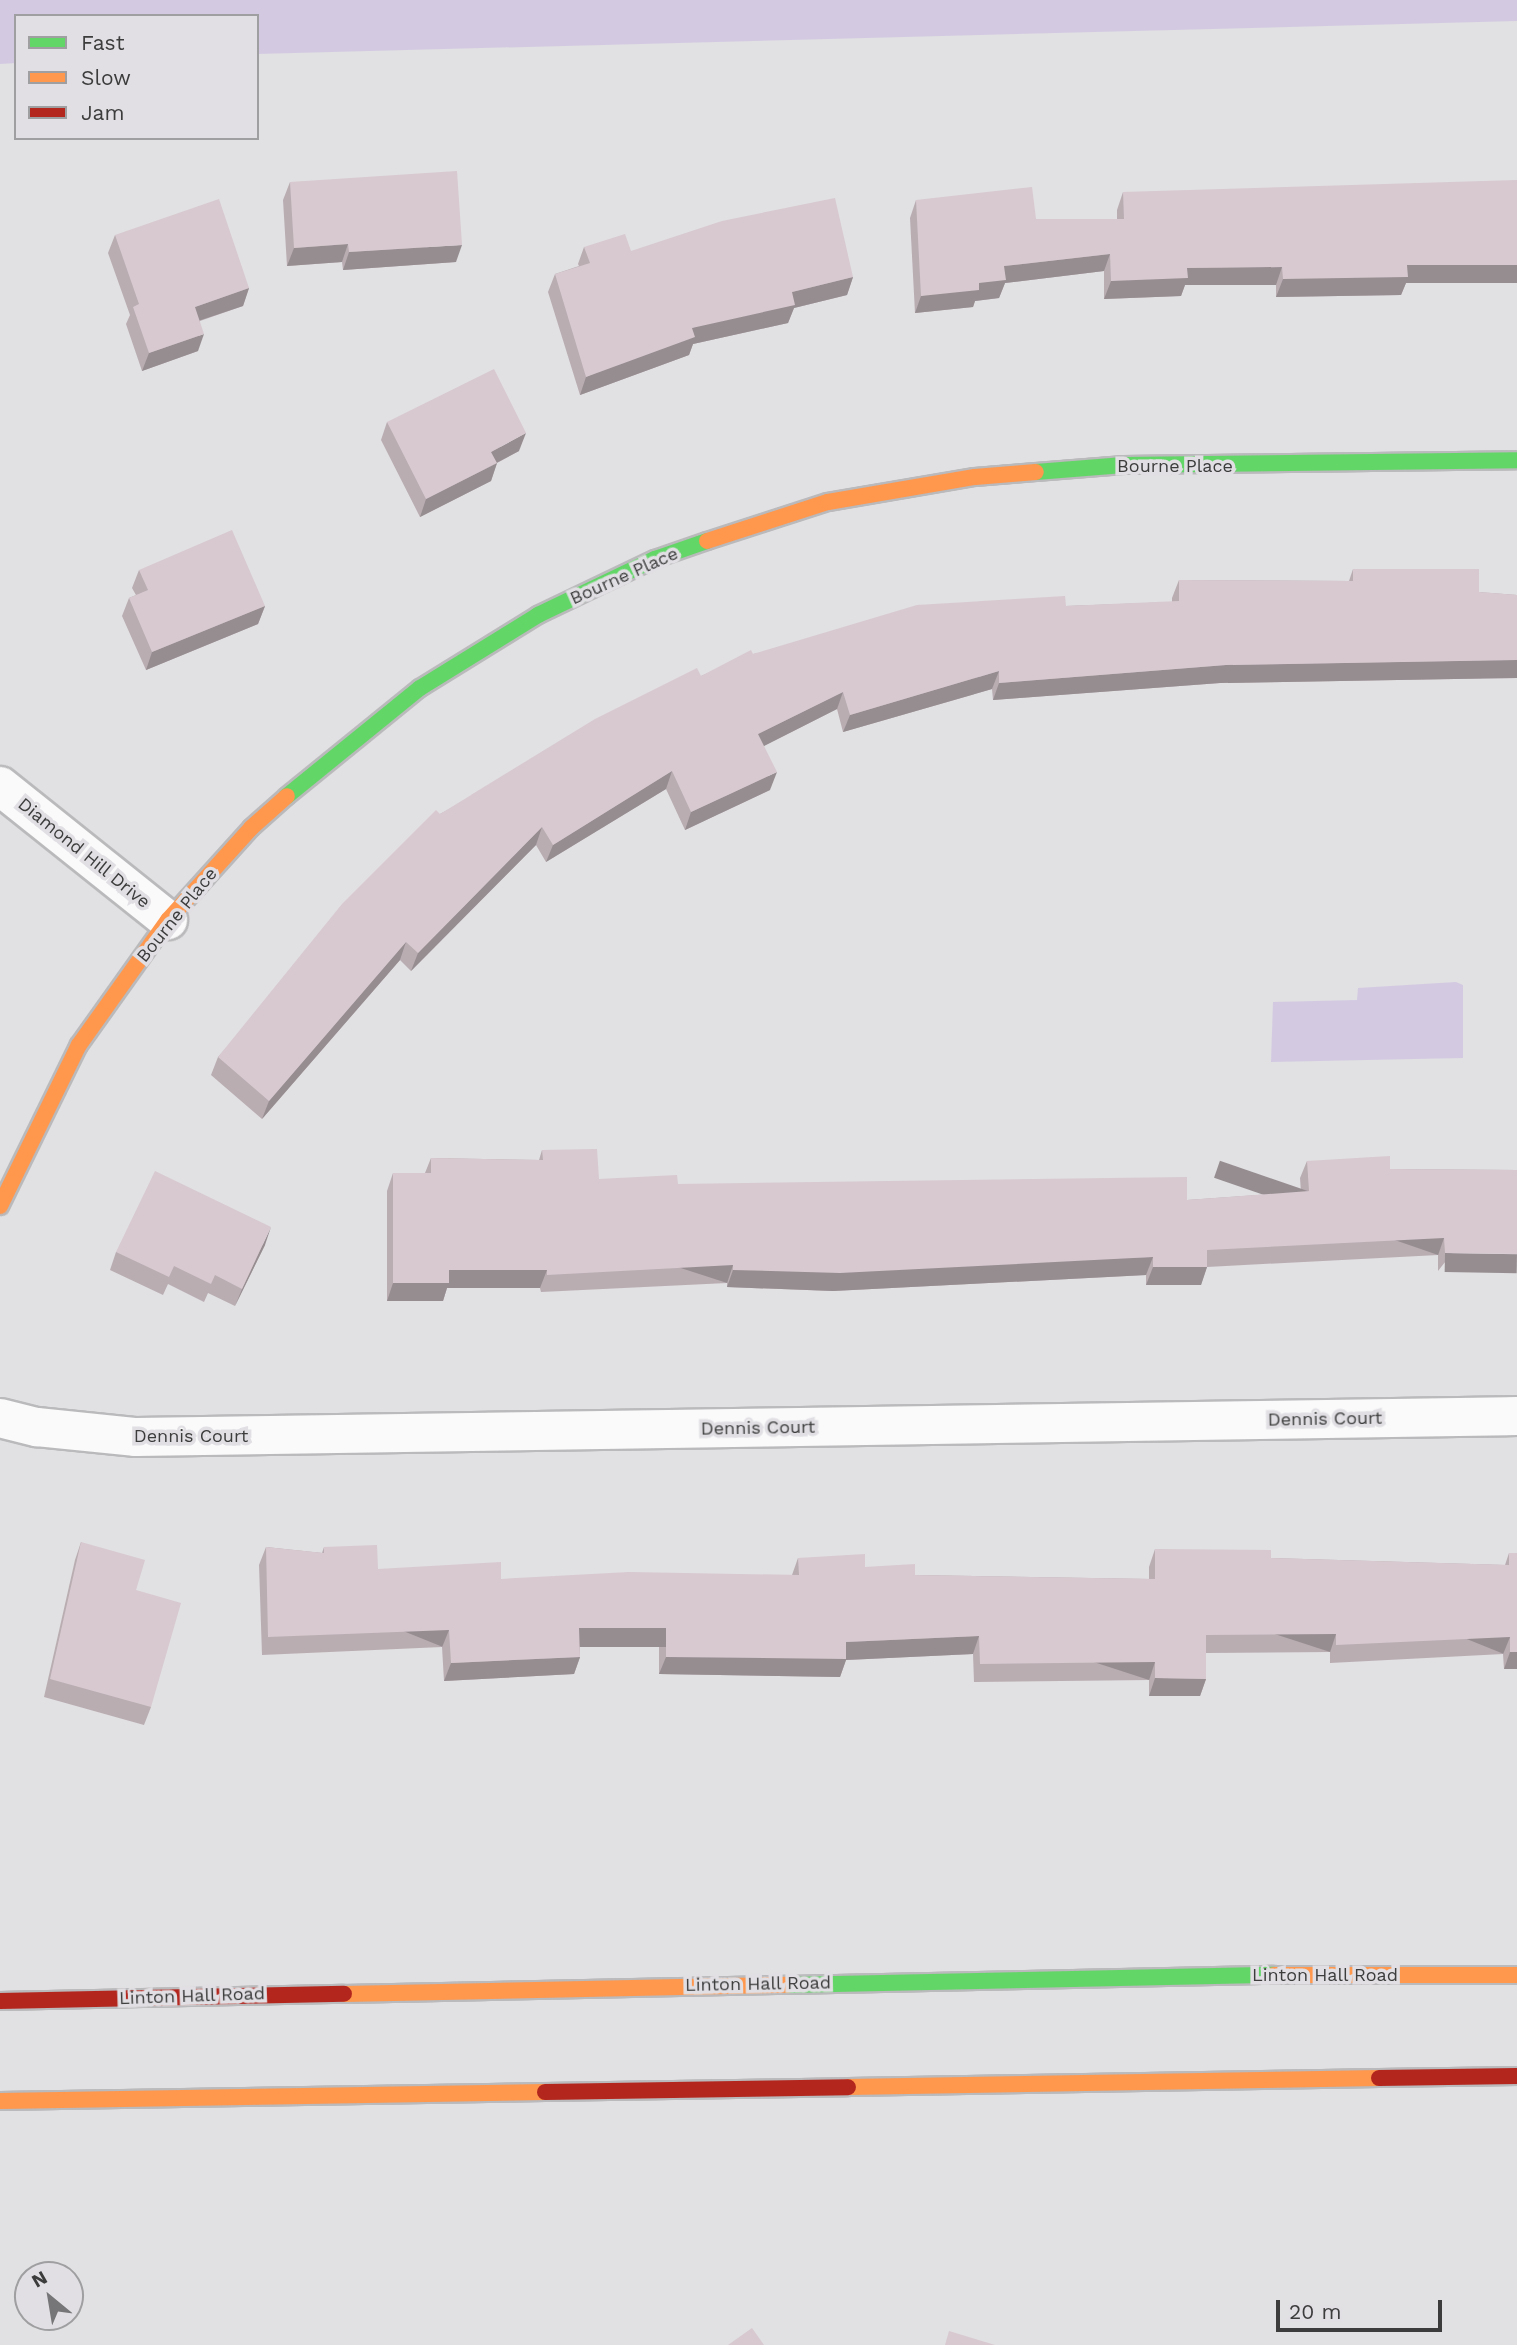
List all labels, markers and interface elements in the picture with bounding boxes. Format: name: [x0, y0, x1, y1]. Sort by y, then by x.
legend: [14, 14, 259, 140]
text: Fast: [81, 30, 125, 55]
text: Slow: [81, 65, 131, 90]
text: Jam: [81, 100, 124, 125]
street label: Bourne Place: [1117, 455, 1233, 477]
street label: Bourne Place: [567, 543, 681, 609]
street label: Diamond Hill Drive: [13, 793, 155, 913]
street label: Bourne Place: [132, 863, 222, 967]
street label: Dennis Court: [1267, 1407, 1383, 1431]
street label: Dennis Court: [700, 1416, 816, 1440]
street label: Dennis Court: [134, 1425, 248, 1447]
street label: Linton Hall Road: [1252, 1964, 1398, 1986]
street label: Linton Hall Road: [685, 1972, 831, 1996]
street label: Linton Hall Road: [118, 1983, 266, 2009]
north arrow: [14, 2261, 84, 2331]
text: N: [27, 2266, 51, 2293]
scale bar: [1279, 2286, 1445, 2330]
text: 20 m: [1289, 2299, 1341, 2324]

